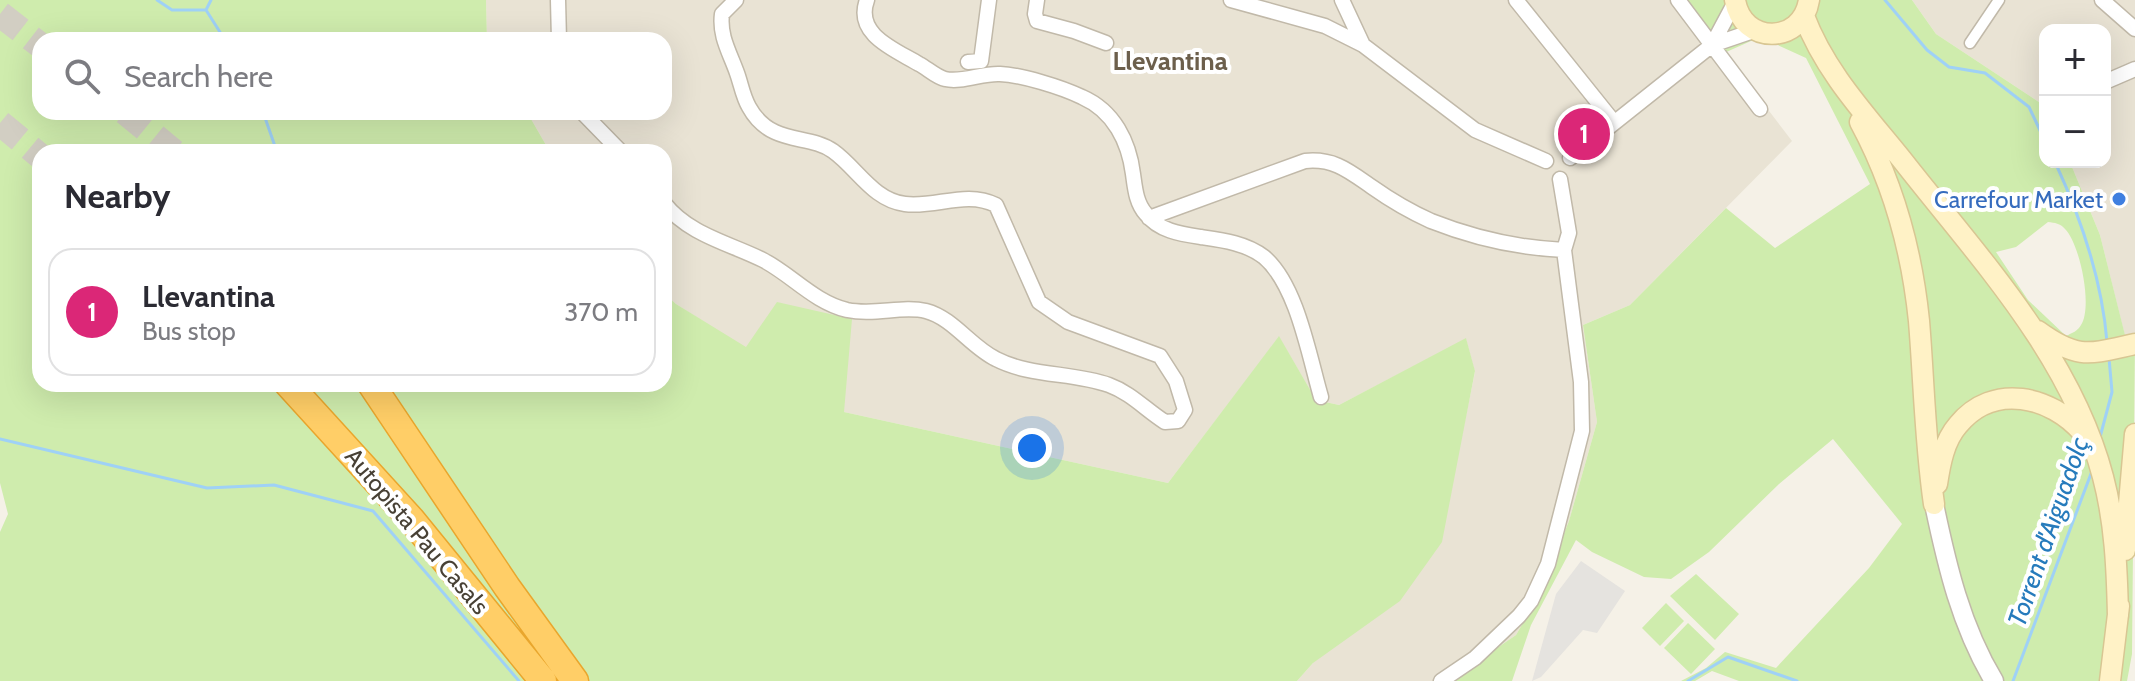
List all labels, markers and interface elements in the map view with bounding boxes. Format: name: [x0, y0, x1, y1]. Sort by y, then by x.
map controls: [2039, 24, 2111, 168]
button: +: [2039, 24, 2111, 96]
search box: [32, 32, 672, 120]
district label: Llevantina: [1112, 45, 1228, 77]
icon: search: [60, 54, 104, 98]
text: Search here: [124, 58, 273, 95]
button: −: [2039, 96, 2111, 168]
pin: 1: [1558, 104, 1610, 164]
text: Nearby: [64, 175, 171, 217]
place label: Carrefour Market: [1934, 185, 2103, 214]
marker: Carrefour Market: [2110, 190, 2128, 208]
text: Llevantina: [142, 278, 275, 315]
text: 1: [87, 296, 97, 328]
text: 370 m: [564, 296, 638, 328]
text: Bus stop: [142, 315, 236, 347]
your location: [1012, 428, 1052, 468]
water label: Torrent d'Aiguadolç: [2001, 433, 2095, 631]
street label: Autopista Pau Casals: [339, 442, 495, 620]

